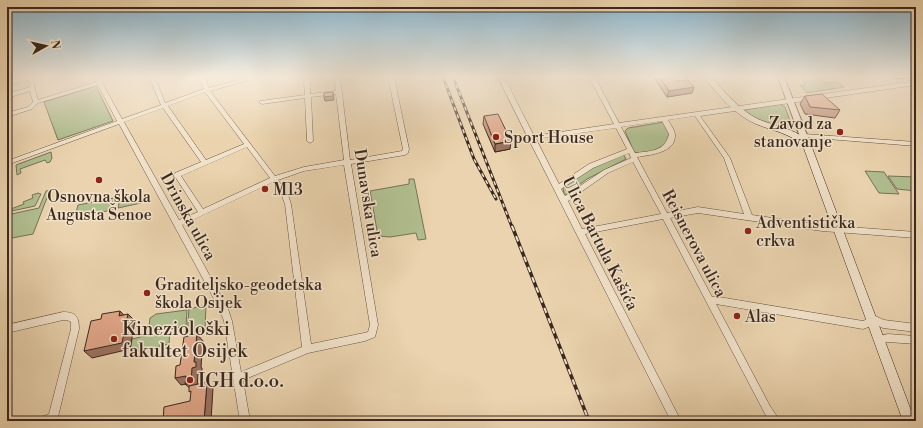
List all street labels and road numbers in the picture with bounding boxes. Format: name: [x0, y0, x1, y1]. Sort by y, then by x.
street label: Dunavska ulica: [350, 147, 387, 260]
street label: Drinska ulica: [156, 169, 221, 265]
street label: Ulica Bartula Kašića: [558, 173, 643, 315]
street label: Reisnerova ulica: [657, 186, 731, 301]

